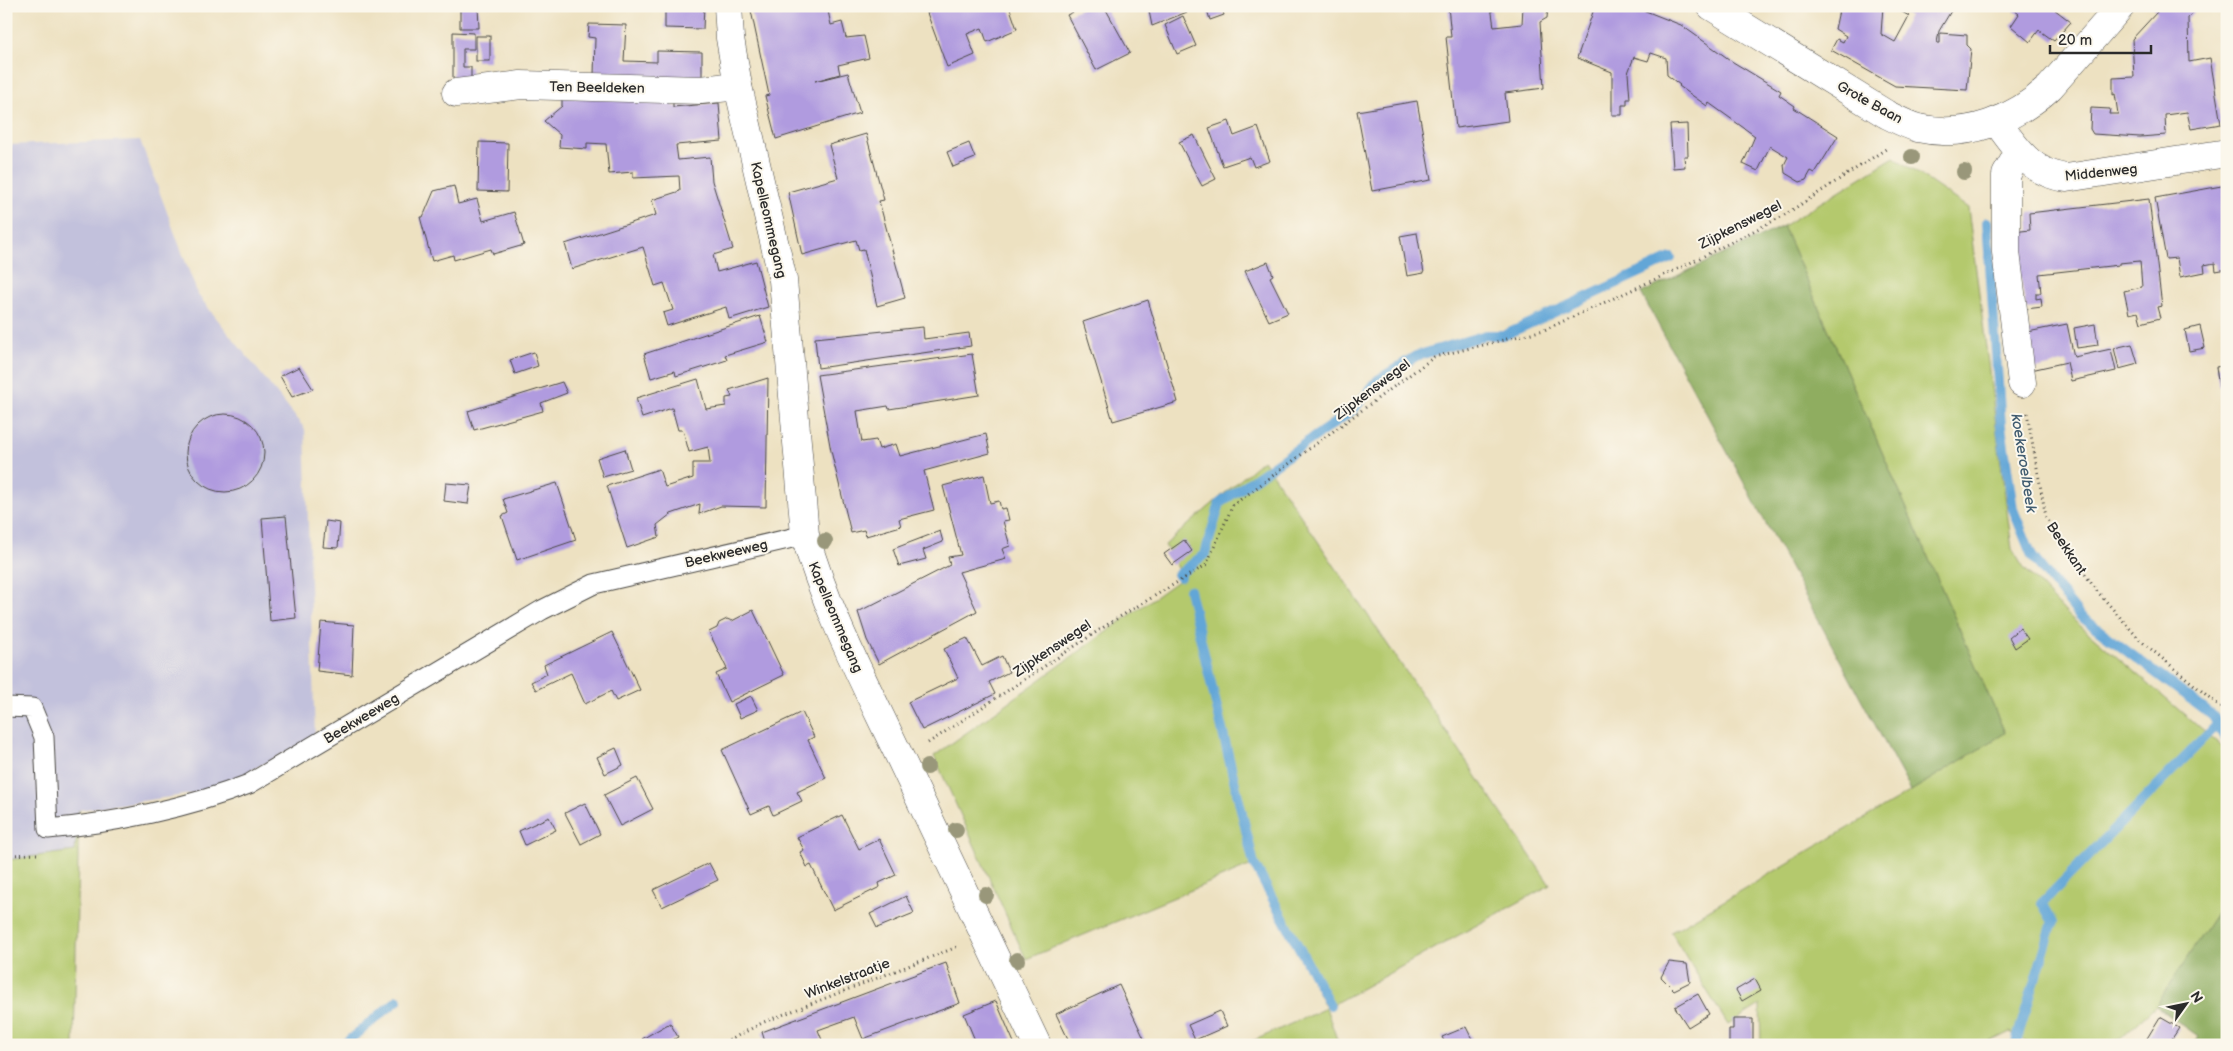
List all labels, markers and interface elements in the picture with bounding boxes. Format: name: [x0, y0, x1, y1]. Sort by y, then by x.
scale bar: [2050, 22, 2152, 54]
text: 20 m: [2058, 31, 2092, 50]
street label: Grote Baan: [1834, 77, 1906, 127]
street label: Ten Beeldeken: [549, 78, 645, 97]
street label: Kapelleommegang: [747, 160, 790, 280]
street label: Middenweg: [2064, 160, 2138, 185]
street label: Zijpkenswegel: [1695, 196, 1784, 253]
street label: Zijpkenswegel: [1330, 355, 1413, 424]
water label: koekeroelbeek: [2006, 412, 2041, 515]
street label: Beekkant: [2043, 519, 2091, 578]
street label: Beekweeweg: [683, 536, 769, 571]
street label: Kapelleommegang: [804, 559, 867, 675]
street label: Zijpkenswegel: [1009, 616, 1094, 681]
street label: Beekweeweg: [321, 689, 402, 748]
street label: Winkelstraatje: [802, 954, 892, 1002]
north arrow: [2160, 978, 2210, 1028]
text: N: [2186, 988, 2206, 1006]

